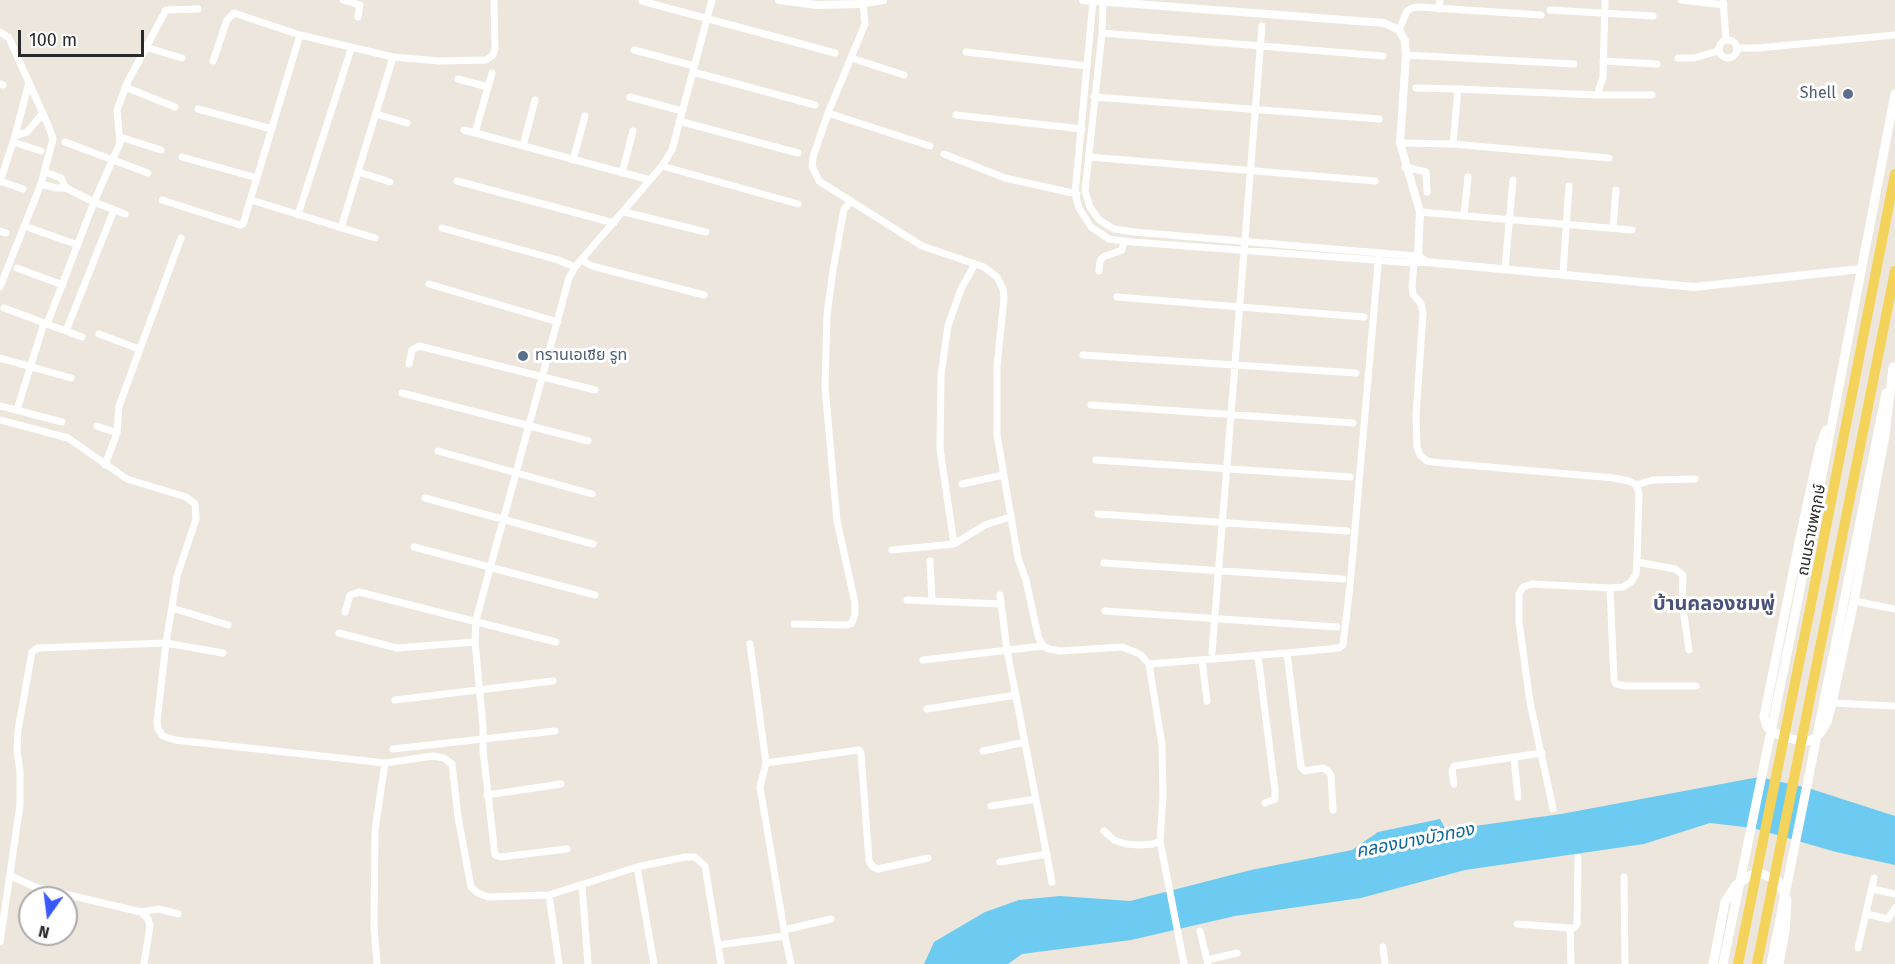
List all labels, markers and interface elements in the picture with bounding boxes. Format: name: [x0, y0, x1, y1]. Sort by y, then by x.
scale bar: [21, 18, 147, 56]
text: 100 m: [29, 29, 77, 51]
place label: Shell: [1800, 84, 1836, 104]
marker: Shell: [1841, 87, 1855, 101]
place label: ทรานเอเชีย รูท: [535, 346, 627, 366]
marker: ทรานเอเชีย รูท: [516, 349, 530, 363]
street label: ถนนราชพฤกษ์: [1794, 483, 1830, 577]
district label: บ้านคลองชมพู่: [1653, 592, 1775, 616]
water label: คลองบางบัวทอง: [1354, 819, 1476, 863]
north arrow: [18, 886, 78, 946]
text: N: [37, 922, 51, 943]

